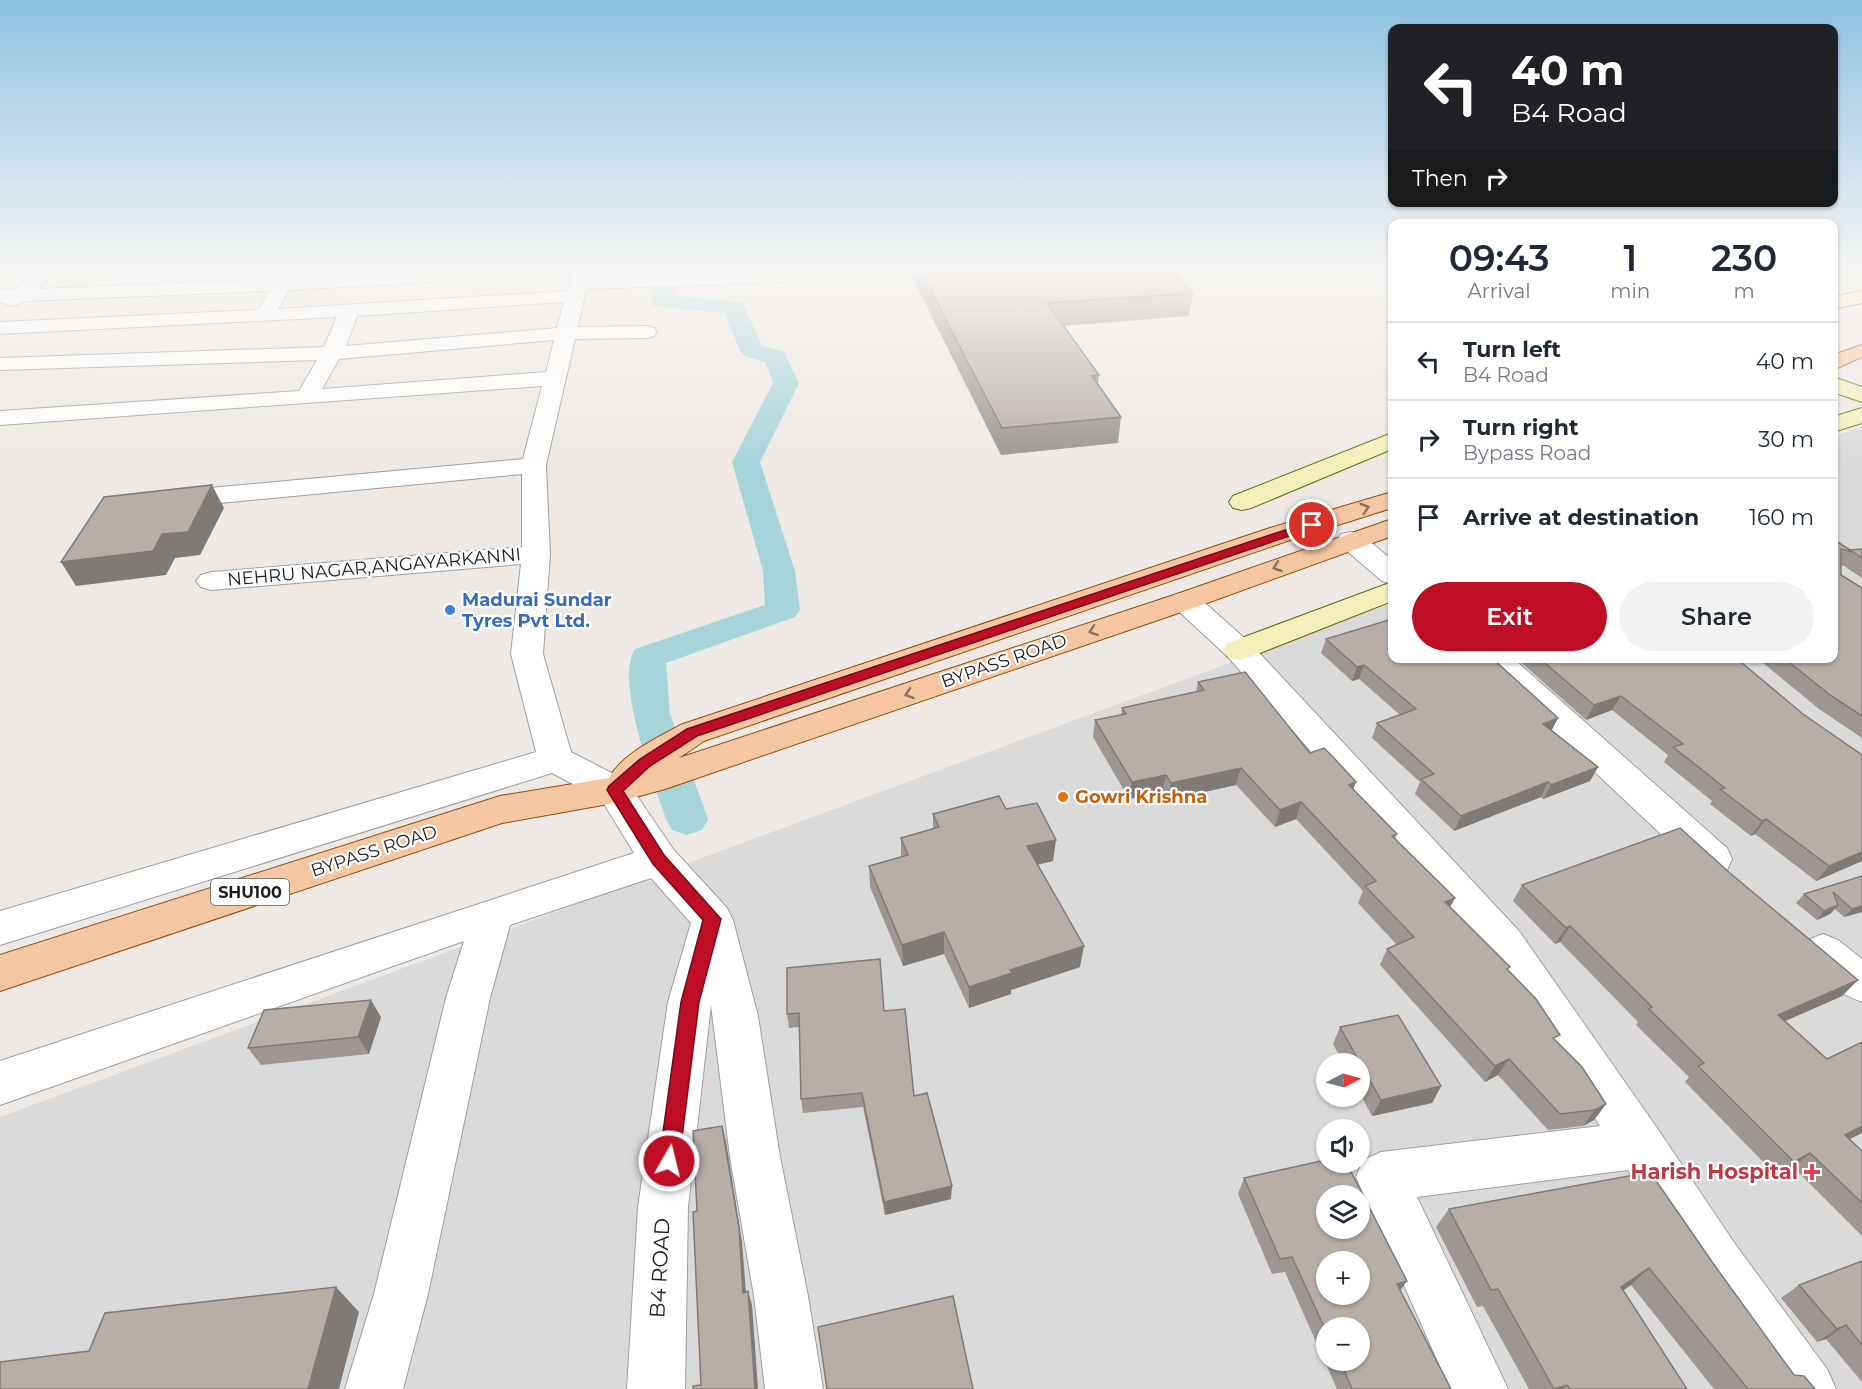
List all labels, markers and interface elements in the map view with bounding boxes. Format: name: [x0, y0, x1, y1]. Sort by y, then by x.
text: 40 m: [1511, 44, 1624, 96]
icon: left: [1412, 48, 1490, 126]
text: B4 Road: [1511, 96, 1627, 129]
icon: right: [1480, 162, 1513, 195]
text: Then: [1412, 165, 1468, 192]
text: 09:43: [1449, 236, 1549, 280]
text: 1: [1623, 236, 1637, 280]
text: 230: [1711, 236, 1777, 280]
text: Arrival: [1468, 279, 1531, 303]
text: min: [1610, 279, 1650, 303]
text: m: [1734, 279, 1755, 303]
text: Turn left: [1463, 336, 1561, 363]
icon: left: [1412, 345, 1445, 378]
text: 40 m: [1756, 348, 1814, 375]
text: B4 Road: [1463, 363, 1549, 387]
text: Turn right: [1463, 414, 1578, 441]
icon: right: [1412, 423, 1445, 456]
text: 30 m: [1758, 426, 1814, 453]
text: Bypass Road: [1463, 441, 1591, 465]
pin: [1286, 499, 1337, 550]
icon: arrive: [1412, 501, 1445, 534]
one-way arrow: [1359, 503, 1370, 516]
text: Arrive at destination: [1463, 504, 1699, 531]
text: 160 m: [1749, 504, 1814, 531]
icon: arrive: [1295, 508, 1328, 541]
street label: NEHRU NAGAR,ANGAYARKANNI: [226, 543, 522, 591]
one-way arrow: [1273, 560, 1284, 572]
button: Exit: [1412, 582, 1607, 651]
button: Share: [1619, 582, 1814, 651]
place label: Madurai Sundar Tyres Pvt Ltd.: [462, 589, 612, 632]
marker: Madurai Sundar Tyres Pvt Ltd.: [443, 603, 457, 617]
one-way arrow: [1088, 624, 1099, 637]
street label: BYPASS ROAD: [938, 629, 1070, 693]
one-way arrow: [904, 686, 915, 699]
place label: Gowri Krishna: [1075, 786, 1207, 808]
marker: Gowri Krishna: [1056, 790, 1070, 804]
street label: BYPASS ROAD: [308, 820, 440, 882]
road number: SHU100: [211, 879, 289, 905]
north arrow: [1316, 1053, 1370, 1107]
map controls: [1316, 1053, 1370, 1371]
button: sound: [1316, 1119, 1370, 1173]
position arrow: [637, 1129, 701, 1193]
place label: Harish Hospital: [1630, 1159, 1798, 1184]
marker: Harish Hospital: [1803, 1163, 1821, 1181]
button: layers: [1316, 1185, 1370, 1239]
street label: B4 ROAD: [644, 1217, 675, 1319]
button: +: [1316, 1251, 1370, 1305]
button: −: [1316, 1317, 1370, 1371]

